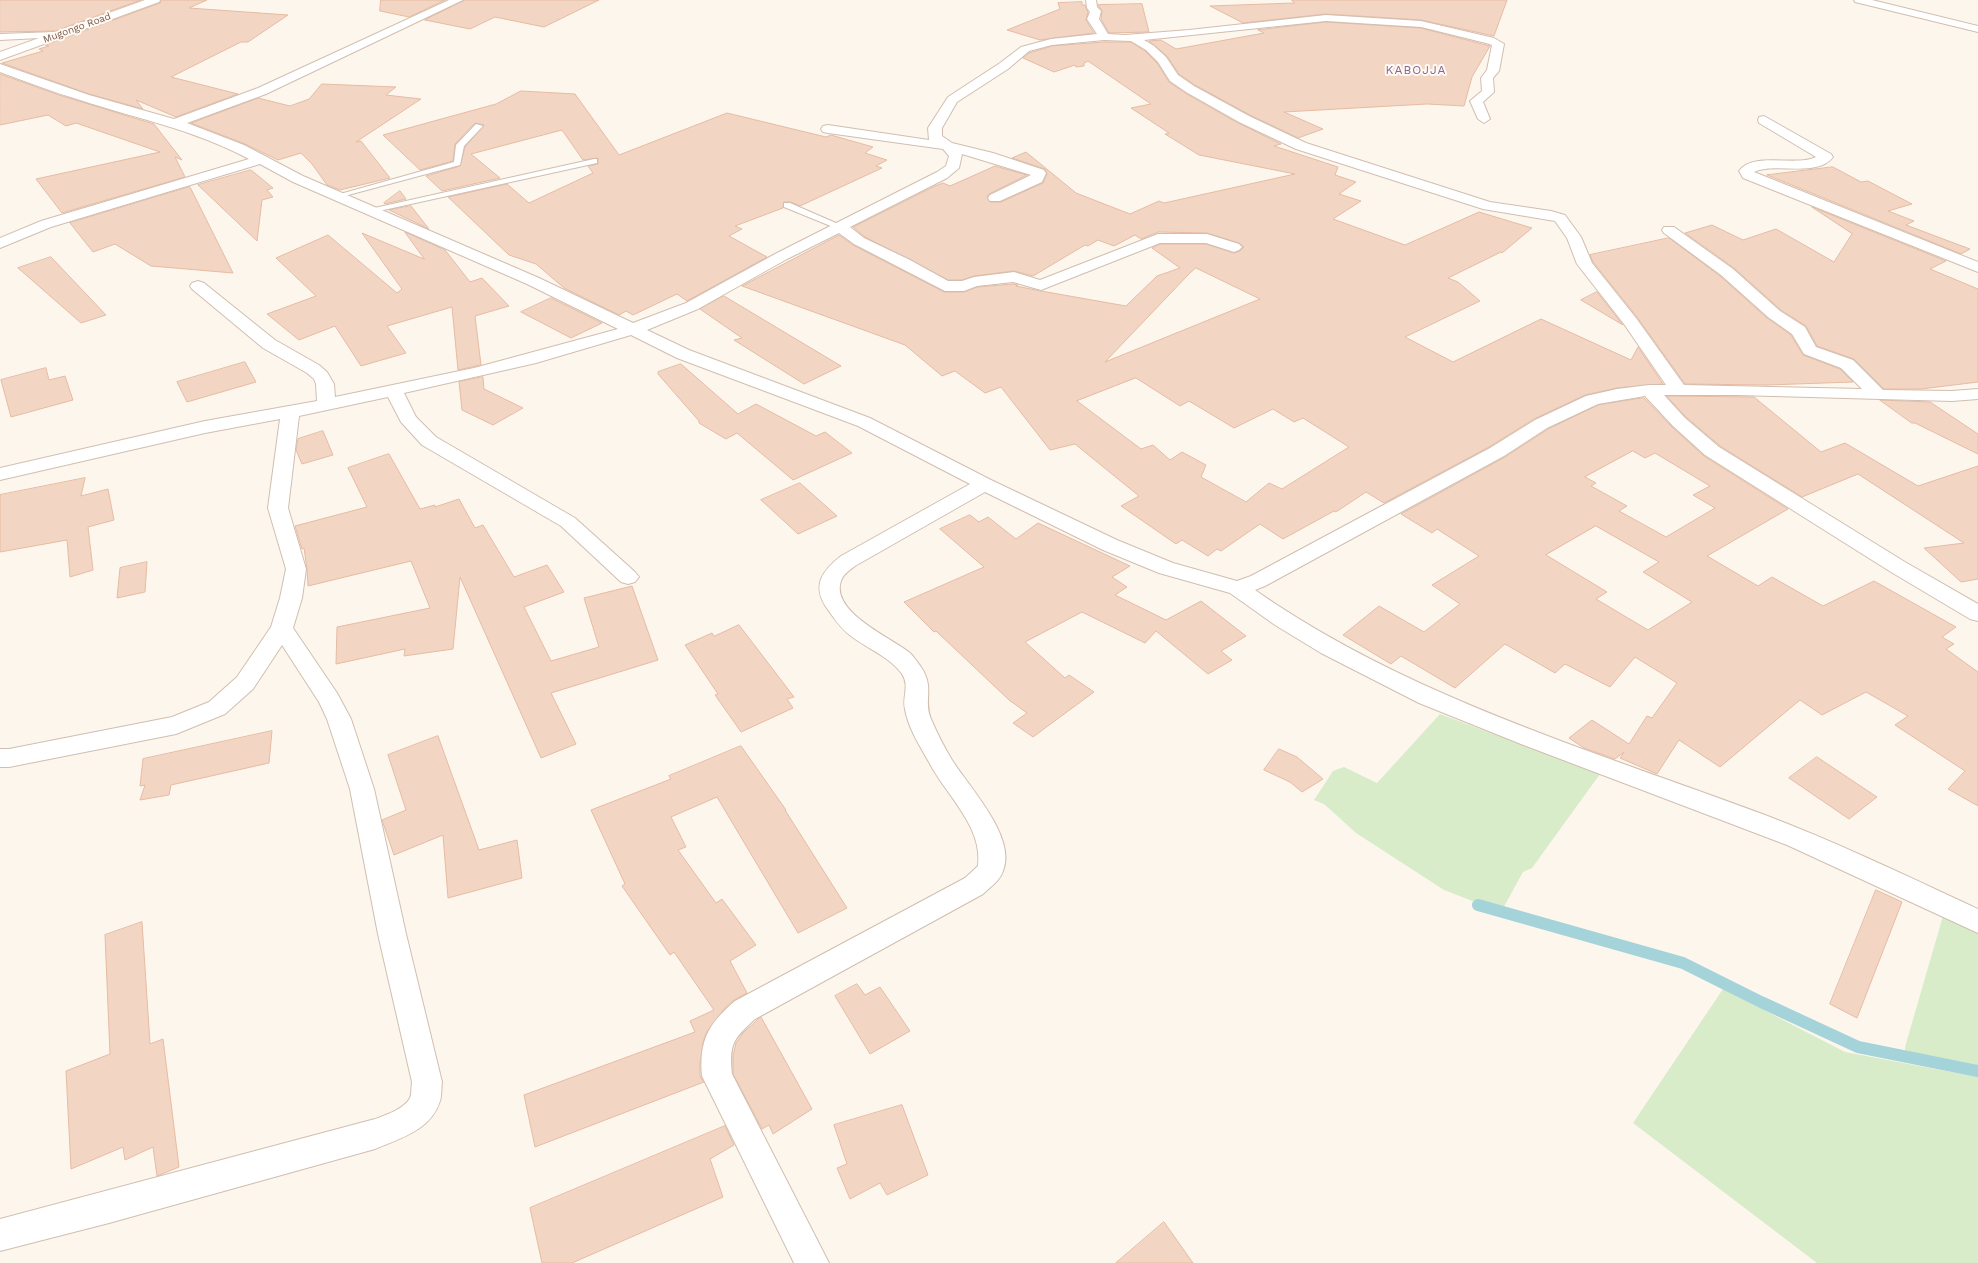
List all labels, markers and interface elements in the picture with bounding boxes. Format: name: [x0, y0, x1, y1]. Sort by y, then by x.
street label: Mugongo Road: [41, 10, 113, 46]
district label: KABOJJA: [1386, 63, 1446, 77]

